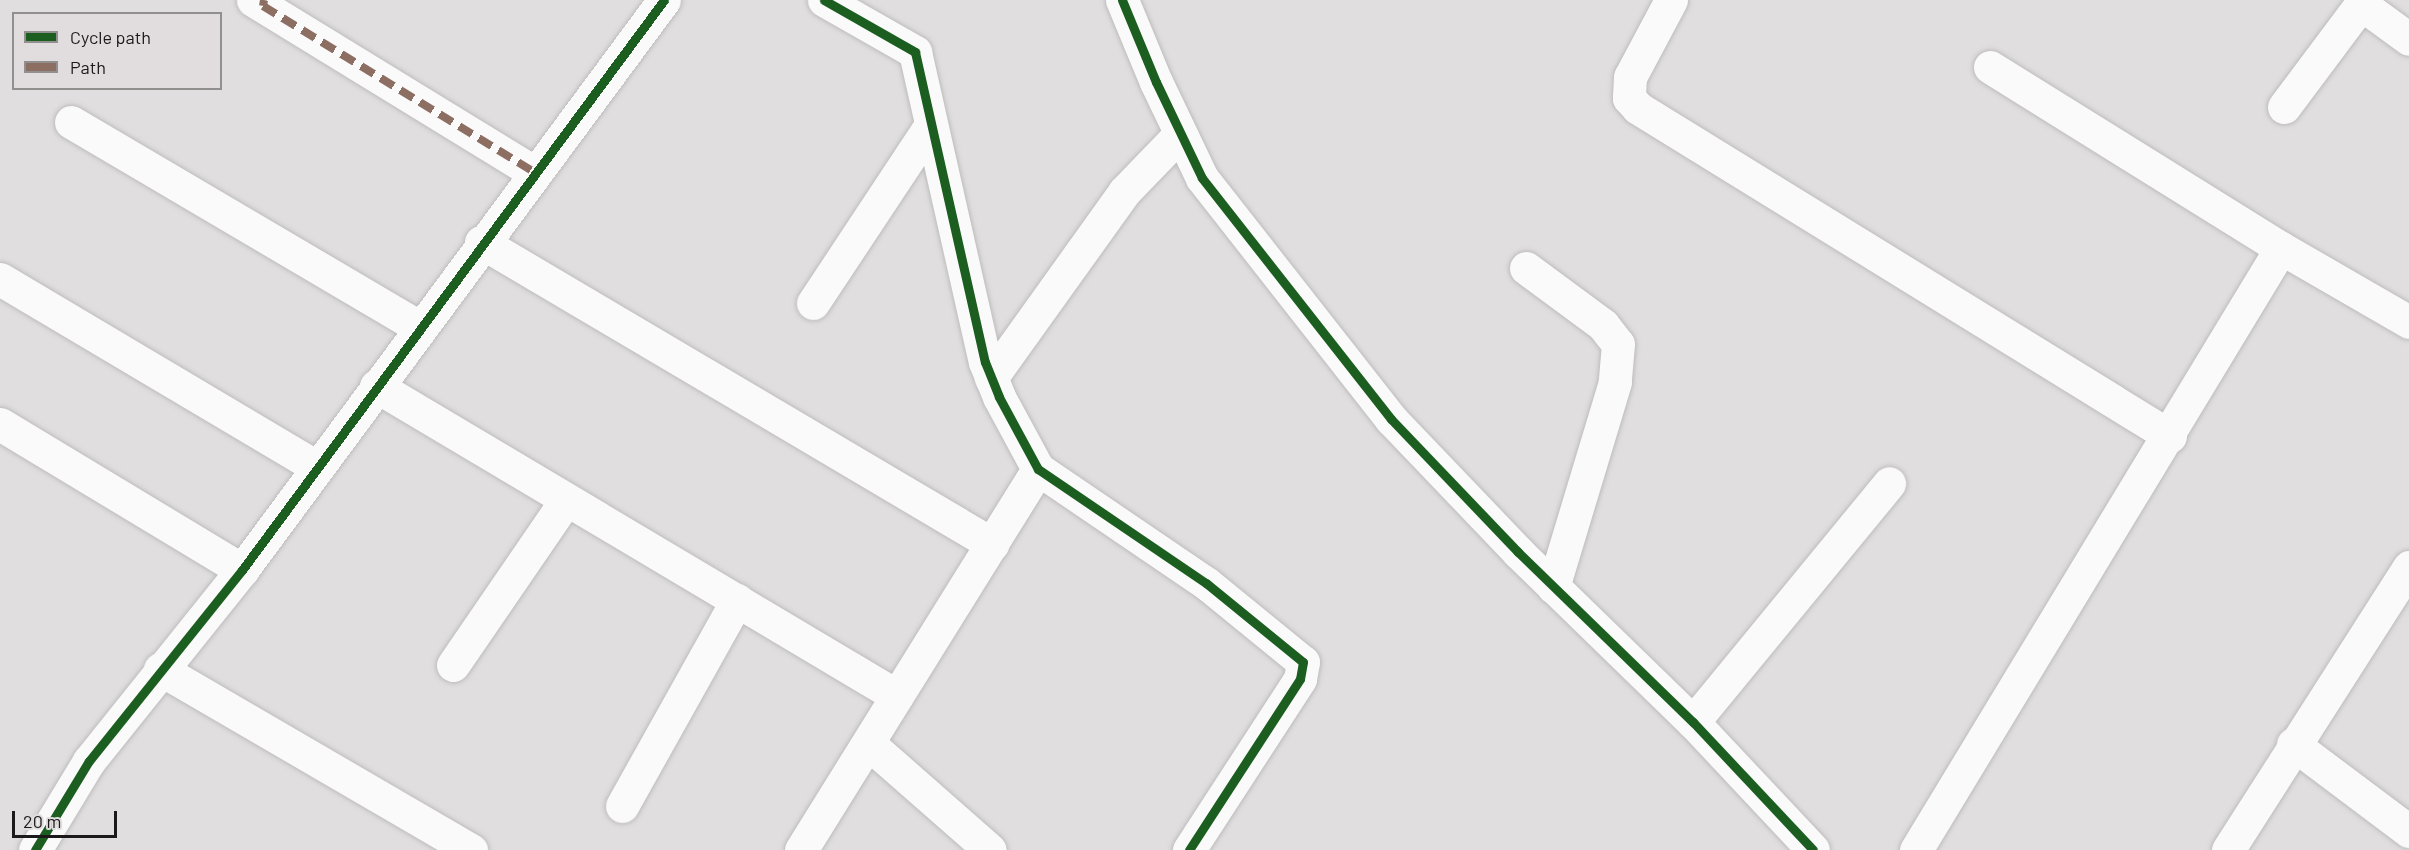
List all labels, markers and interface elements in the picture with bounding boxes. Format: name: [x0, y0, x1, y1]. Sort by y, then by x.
legend: [12, 12, 222, 90]
text: Cycle path: [70, 26, 151, 48]
text: Path: [70, 56, 106, 78]
scale bar: [15, 799, 120, 837]
text: 20 m: [23, 810, 61, 832]

